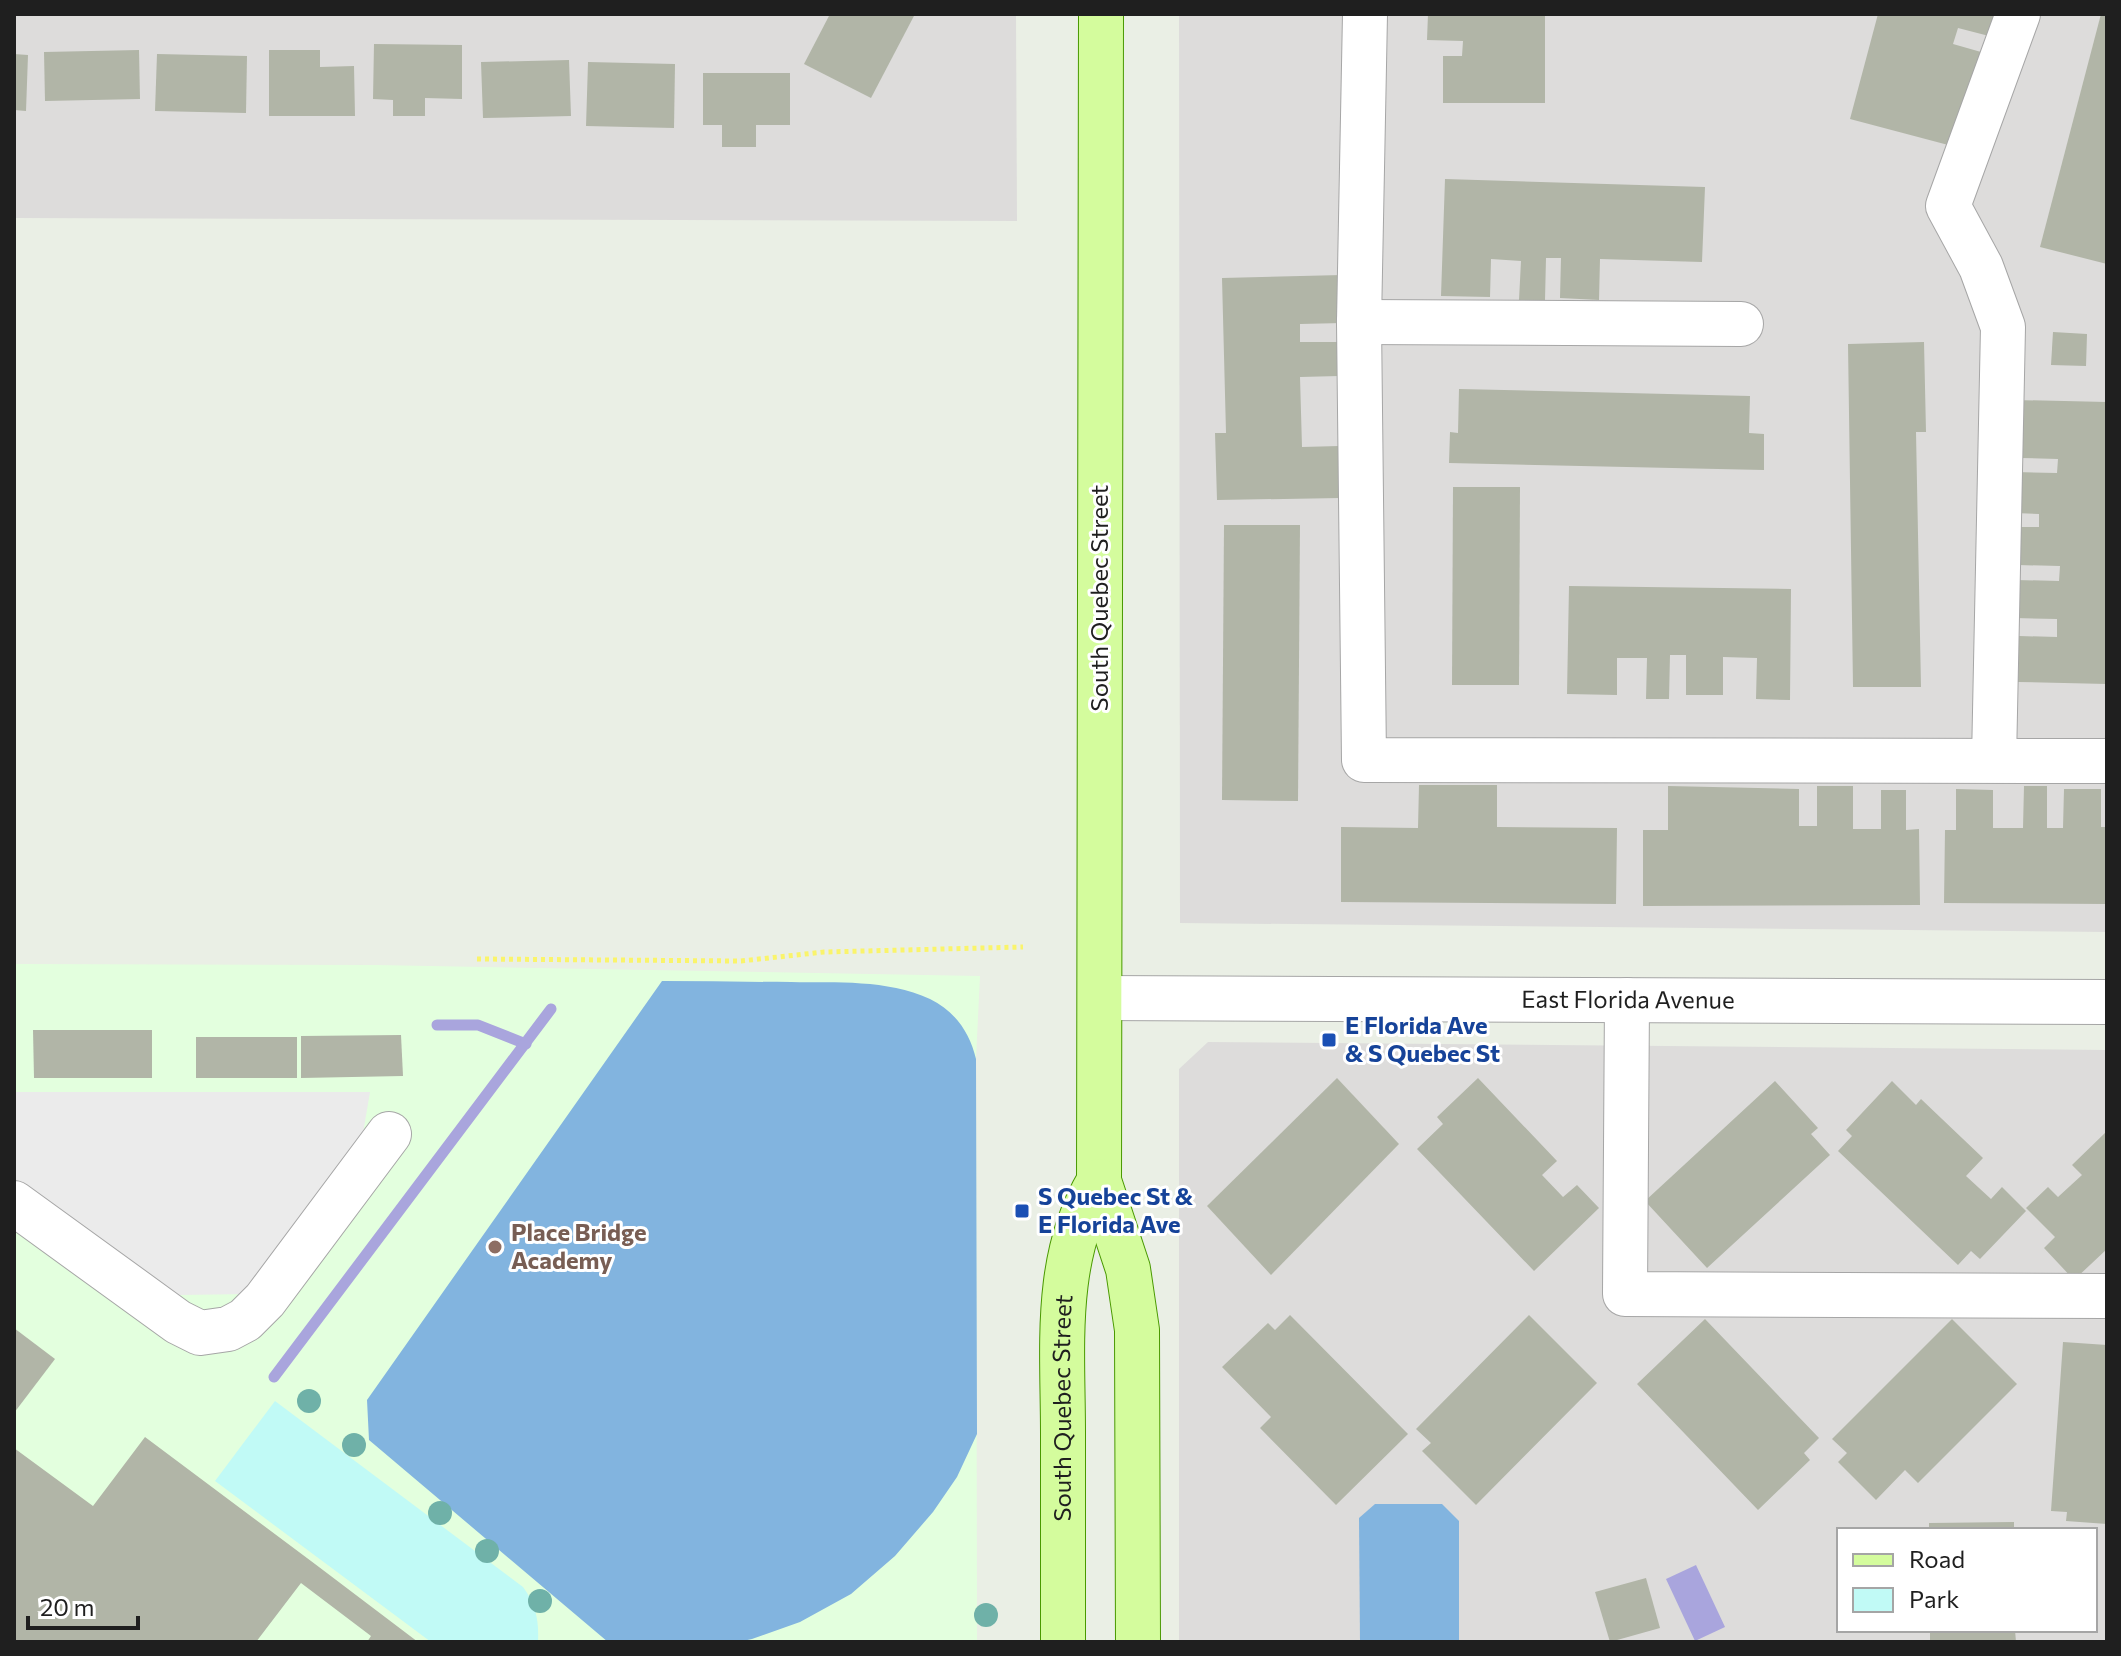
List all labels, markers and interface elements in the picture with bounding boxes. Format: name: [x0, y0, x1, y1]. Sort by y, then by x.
street label: South Quebec Street: [1084, 484, 1113, 711]
street label: East Florida Avenue: [1521, 984, 1735, 1014]
place label: E Florida Ave & S Quebec St: [1345, 1010, 1500, 1067]
marker: E Florida Ave & S Quebec St: [1320, 1031, 1338, 1049]
place label: S Quebec St & E Florida Ave: [1038, 1181, 1194, 1238]
marker: S Quebec St & E Florida Ave: [1013, 1202, 1031, 1220]
place label: Place Bridge Academy: [511, 1217, 647, 1274]
marker: Place Bridge Academy: [486, 1238, 504, 1256]
street label: South Quebec Street: [1046, 1293, 1077, 1522]
legend: [1837, 1528, 2097, 1632]
text: Road: [1909, 1544, 1965, 1573]
scale bar: [28, 1580, 138, 1630]
text: Park: [1909, 1584, 1959, 1613]
text: 20 m: [40, 1592, 94, 1621]

